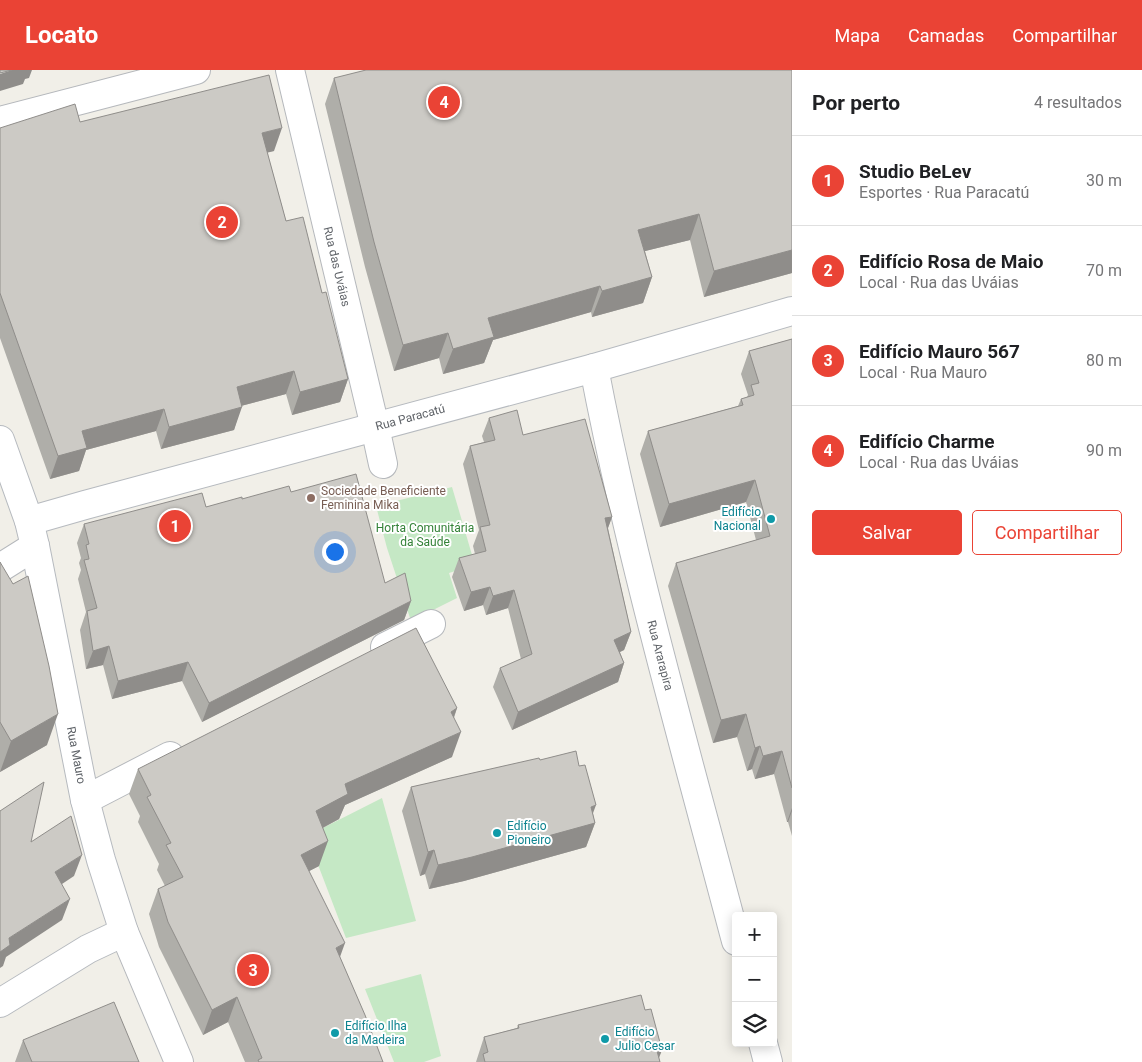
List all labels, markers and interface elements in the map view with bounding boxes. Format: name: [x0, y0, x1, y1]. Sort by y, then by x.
text: Locato: [25, 21, 98, 49]
text: Mapa: [835, 25, 880, 46]
text: Camadas: [908, 25, 984, 46]
text: Compartilhar: [1012, 25, 1117, 46]
pin: 4: [428, 83, 460, 121]
text: Por perto: [812, 91, 900, 115]
text: 4 resultados: [1034, 93, 1122, 112]
text: Studio BeLev: [859, 160, 971, 183]
text: 1: [823, 171, 833, 190]
text: 30 m: [1086, 171, 1122, 190]
text: Esportes · Rua Paracatú: [859, 183, 1029, 202]
pin: 2: [206, 203, 238, 241]
street label: Rua das Uváias: [321, 225, 353, 308]
text: Edifício Rosa de Maio: [859, 250, 1043, 273]
text: 2: [823, 261, 833, 280]
text: 70 m: [1086, 261, 1122, 280]
text: Local · Rua das Uváias: [859, 273, 1019, 292]
text: Edifício Mauro 567: [859, 340, 1020, 363]
text: 3: [823, 351, 833, 370]
text: 80 m: [1086, 351, 1122, 370]
text: Local · Rua Mauro: [859, 363, 987, 382]
street label: Rua Paracatú: [374, 401, 446, 434]
text: Edifício Charme: [859, 430, 995, 453]
text: 4: [823, 441, 833, 460]
text: 90 m: [1086, 441, 1122, 460]
text: Local · Rua das Uváias: [859, 453, 1019, 472]
place label: Sociedade Beneficiente Feminina Mika: [321, 484, 446, 512]
marker: Sociedade Beneficiente Feminina Mika: [305, 492, 317, 504]
place label: Edifício Nacional: [714, 505, 761, 533]
pin: 1: [159, 507, 191, 545]
button: Salvar: [812, 510, 962, 555]
button: Compartilhar: [972, 510, 1122, 555]
marker: Edifício Nacional: [765, 513, 777, 525]
park label: Horta Comunitária da Saúde: [376, 521, 474, 549]
your location: [322, 539, 348, 565]
street label: Rua Ararapira: [644, 619, 676, 692]
street label: Rua Mauro: [64, 725, 89, 785]
place label: Edifício Pioneiro: [507, 819, 551, 847]
marker: Edifício Pioneiro: [491, 827, 503, 839]
map controls: [732, 912, 777, 1047]
button: +: [732, 912, 777, 957]
pin: 3: [237, 951, 269, 989]
button: −: [732, 957, 777, 1002]
button: layers: [732, 1002, 777, 1047]
place label: Edifício Ilha da Madeira: [345, 1019, 407, 1047]
place label: Edifício Julio Cesar: [615, 1025, 675, 1053]
marker: Edifício Ilha da Madeira: [329, 1027, 341, 1039]
marker: Edifício Julio Cesar: [599, 1033, 611, 1045]

